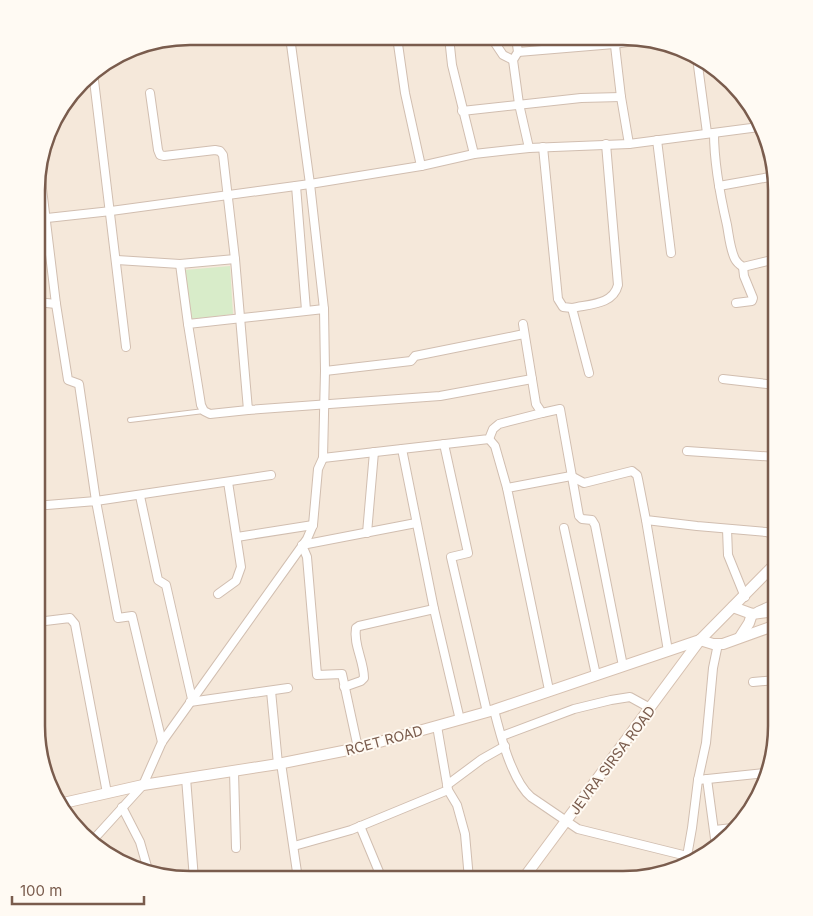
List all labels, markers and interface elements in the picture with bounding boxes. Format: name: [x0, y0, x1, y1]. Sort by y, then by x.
street label: JEVRA SIRSA ROAD: [565, 702, 659, 818]
street label: RCET ROAD: [343, 721, 425, 759]
scale bar: [12, 874, 145, 906]
text: 100 m: [20, 881, 62, 900]

